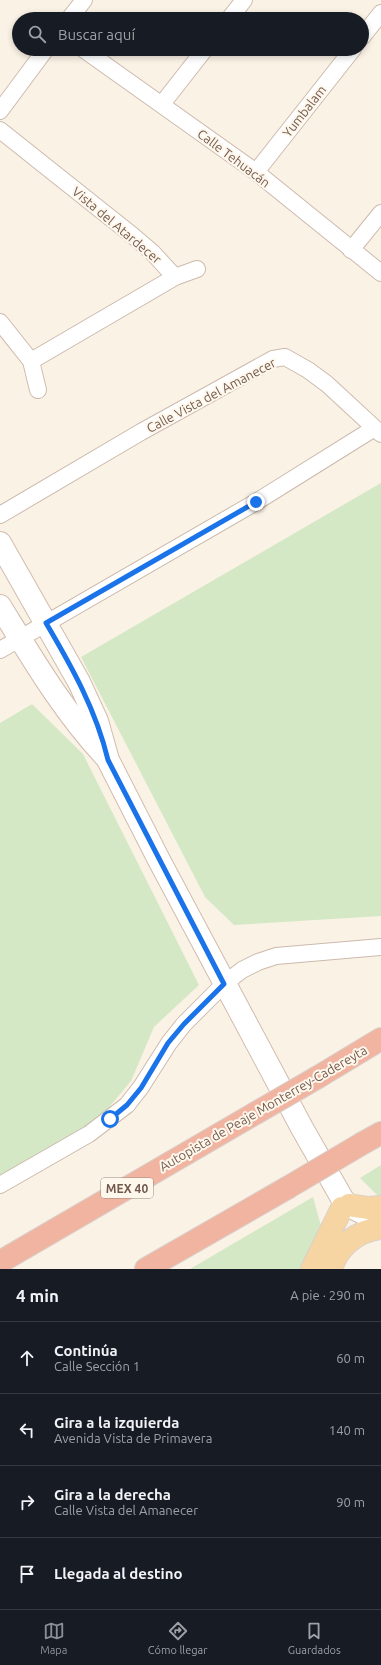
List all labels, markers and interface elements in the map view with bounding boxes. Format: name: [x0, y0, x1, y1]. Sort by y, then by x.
search box: [12, 12, 369, 56]
icon: search: [26, 23, 48, 45]
text: Buscar aquí: [58, 26, 135, 43]
street label: Yumbalam: [280, 82, 328, 140]
street label: Calle Tehuacán: [195, 126, 273, 190]
street label: Vista del Atardecer: [70, 184, 164, 266]
street label: Calle Vista del Amanecer: [144, 355, 278, 435]
route end: [247, 493, 265, 511]
street label: Autopista de Peaje Monterrey-Cadereyta: [157, 1043, 369, 1173]
route start: [101, 1110, 119, 1128]
road number: MEX 40: [101, 1178, 153, 1198]
text: 4 min: [16, 1286, 59, 1305]
text: A pie · 290 m: [290, 1288, 365, 1302]
text: Continúa: [54, 1342, 118, 1359]
icon: ahead: [16, 1347, 38, 1369]
text: 60 m: [336, 1351, 365, 1365]
text: Calle Sección 1: [54, 1359, 140, 1373]
text: Gira a la izquierda: [54, 1414, 180, 1431]
icon: left: [16, 1419, 38, 1441]
text: 140 m: [329, 1423, 365, 1437]
text: Avenida Vista de Primavera: [54, 1431, 212, 1445]
text: Gira a la derecha: [54, 1486, 171, 1503]
icon: right: [16, 1491, 38, 1513]
text: 90 m: [336, 1495, 365, 1509]
text: Calle Vista del Amanecer: [54, 1503, 198, 1517]
icon: arrive: [16, 1563, 38, 1585]
text: Llegada al destino: [54, 1565, 183, 1582]
tab: Mapa: [40, 1620, 67, 1656]
tab: Cómo llegar: [148, 1620, 207, 1656]
tab: Guardados: [288, 1620, 341, 1656]

